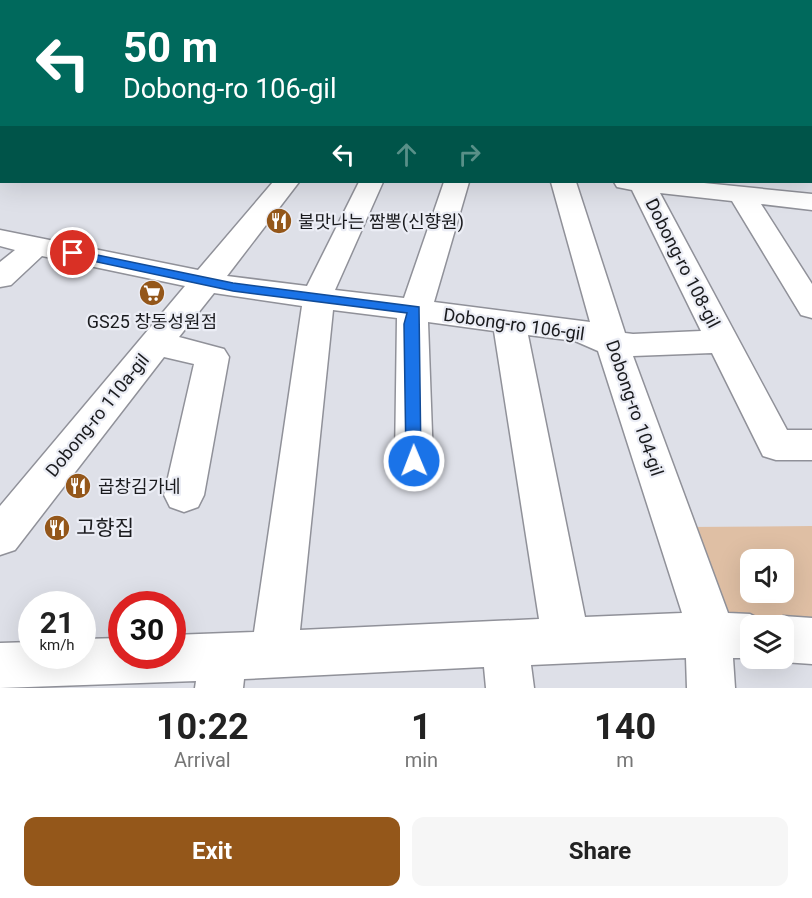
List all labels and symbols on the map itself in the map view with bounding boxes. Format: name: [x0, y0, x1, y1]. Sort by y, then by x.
street label: Dobong-ro 108-gil: [641, 195, 725, 331]
restaurant icon: 불맛나는 짬뽕(신향원): [264, 206, 294, 236]
place label: 불맛나는 짬뽕(신향원): [298, 211, 464, 233]
pin: [47, 227, 98, 278]
supermarket icon: GS25 창동성원점: [137, 278, 167, 308]
street label: Dobong-ro 106-gil: [442, 304, 586, 344]
place label: GS25 창동성원점: [87, 311, 217, 332]
street label: Dobong-ro 104-gil: [602, 337, 668, 479]
street label: Dobong-ro 110a-gil: [41, 349, 153, 481]
position arrow: [382, 429, 446, 493]
restaurant icon: 곱창김가네: [63, 471, 93, 501]
place label: 곱창김가네: [98, 476, 181, 497]
restaurant icon: 고향집: [42, 513, 72, 543]
place label: 고향집: [76, 516, 134, 540]
speed limit sign: 30: [108, 591, 186, 669]

